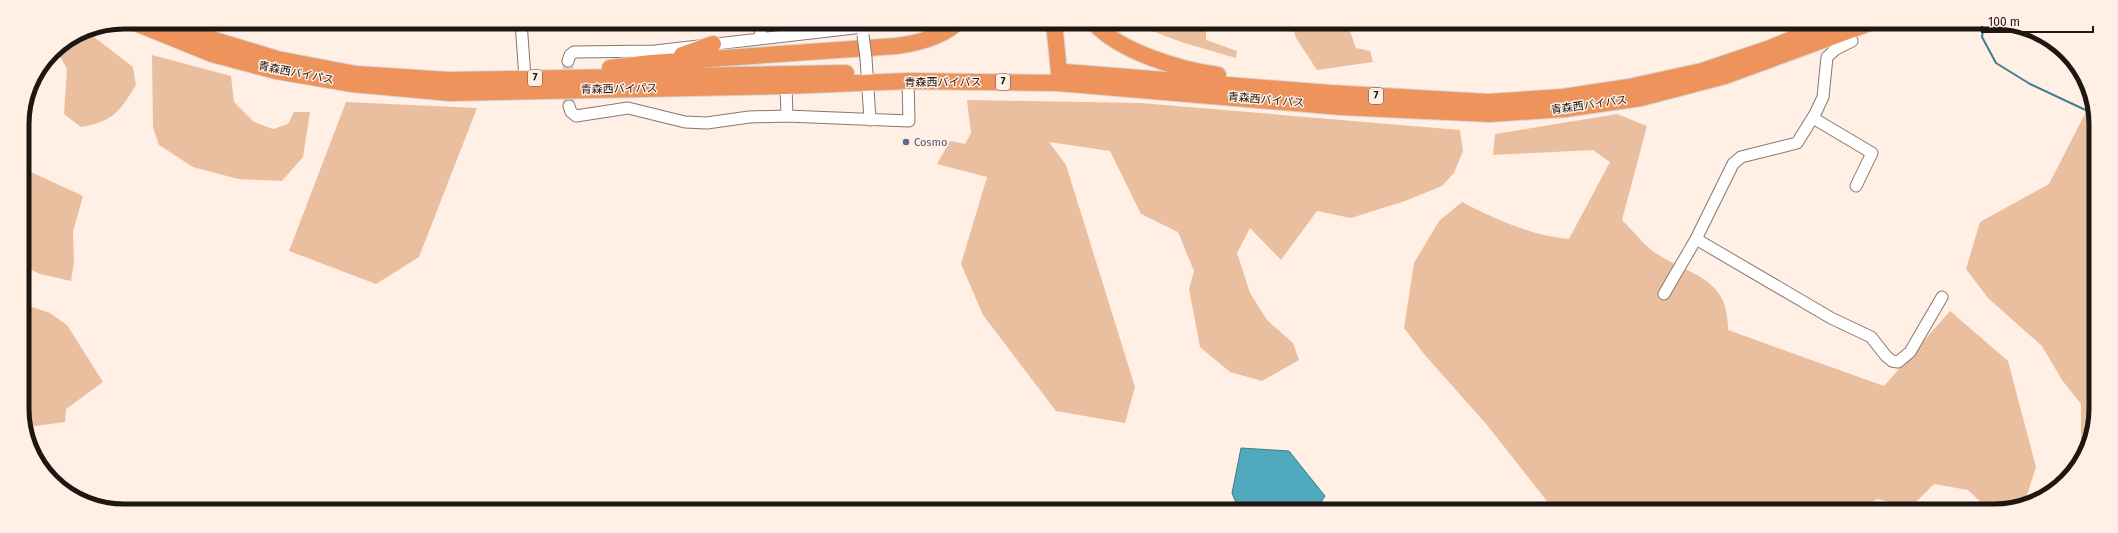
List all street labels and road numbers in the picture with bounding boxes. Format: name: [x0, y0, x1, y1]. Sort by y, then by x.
street label: 青森西バイパス: [257, 59, 335, 87]
road number: 7: [528, 70, 542, 86]
road number: 7: [996, 74, 1010, 90]
street label: 青森西バイパス: [905, 76, 981, 89]
street label: 青森西バイパス: [581, 82, 657, 96]
road number: 7: [1369, 88, 1383, 104]
street label: 青森西バイパス: [1227, 90, 1305, 110]
street label: 青森西バイパス: [1550, 93, 1628, 117]

